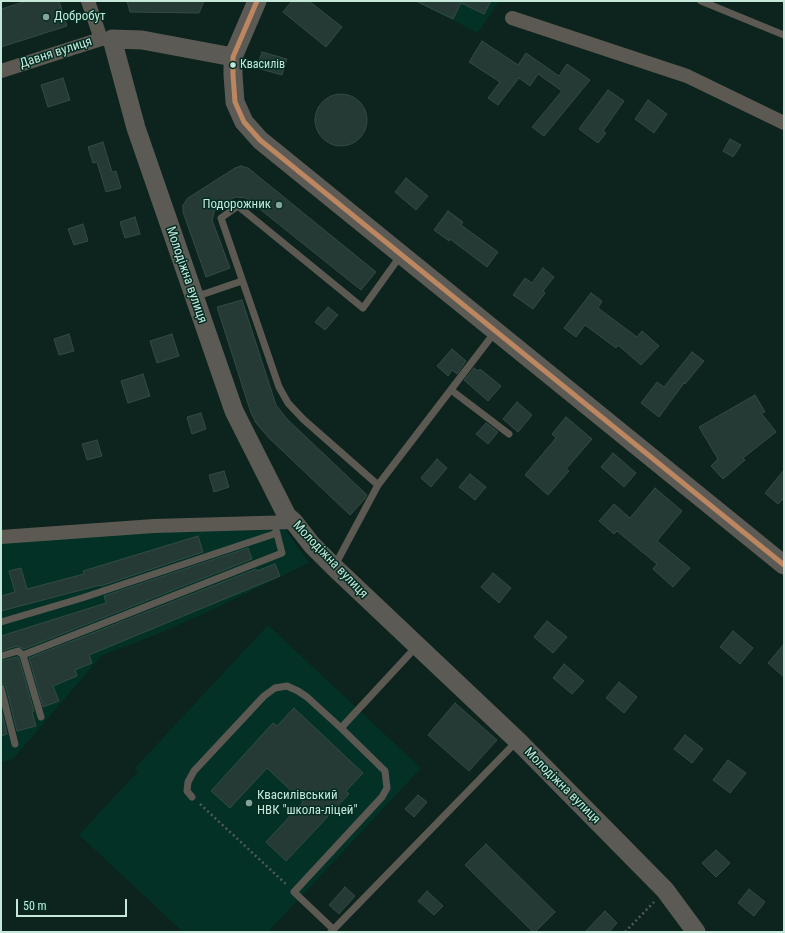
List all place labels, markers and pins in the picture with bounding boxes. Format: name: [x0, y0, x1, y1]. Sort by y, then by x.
place label: Добробут: [54, 9, 105, 25]
marker: Добробут: [41, 12, 51, 22]
place label: Квасилів: [240, 58, 285, 72]
marker: Квасилів: [228, 60, 238, 70]
place label: Подорожник: [202, 197, 271, 213]
marker: Подорожник: [274, 200, 284, 210]
place label: Квасилівський НВК "школа-ліцей": [257, 788, 358, 819]
marker: Квасилівський НВК "школа-ліцей": [244, 798, 254, 808]

